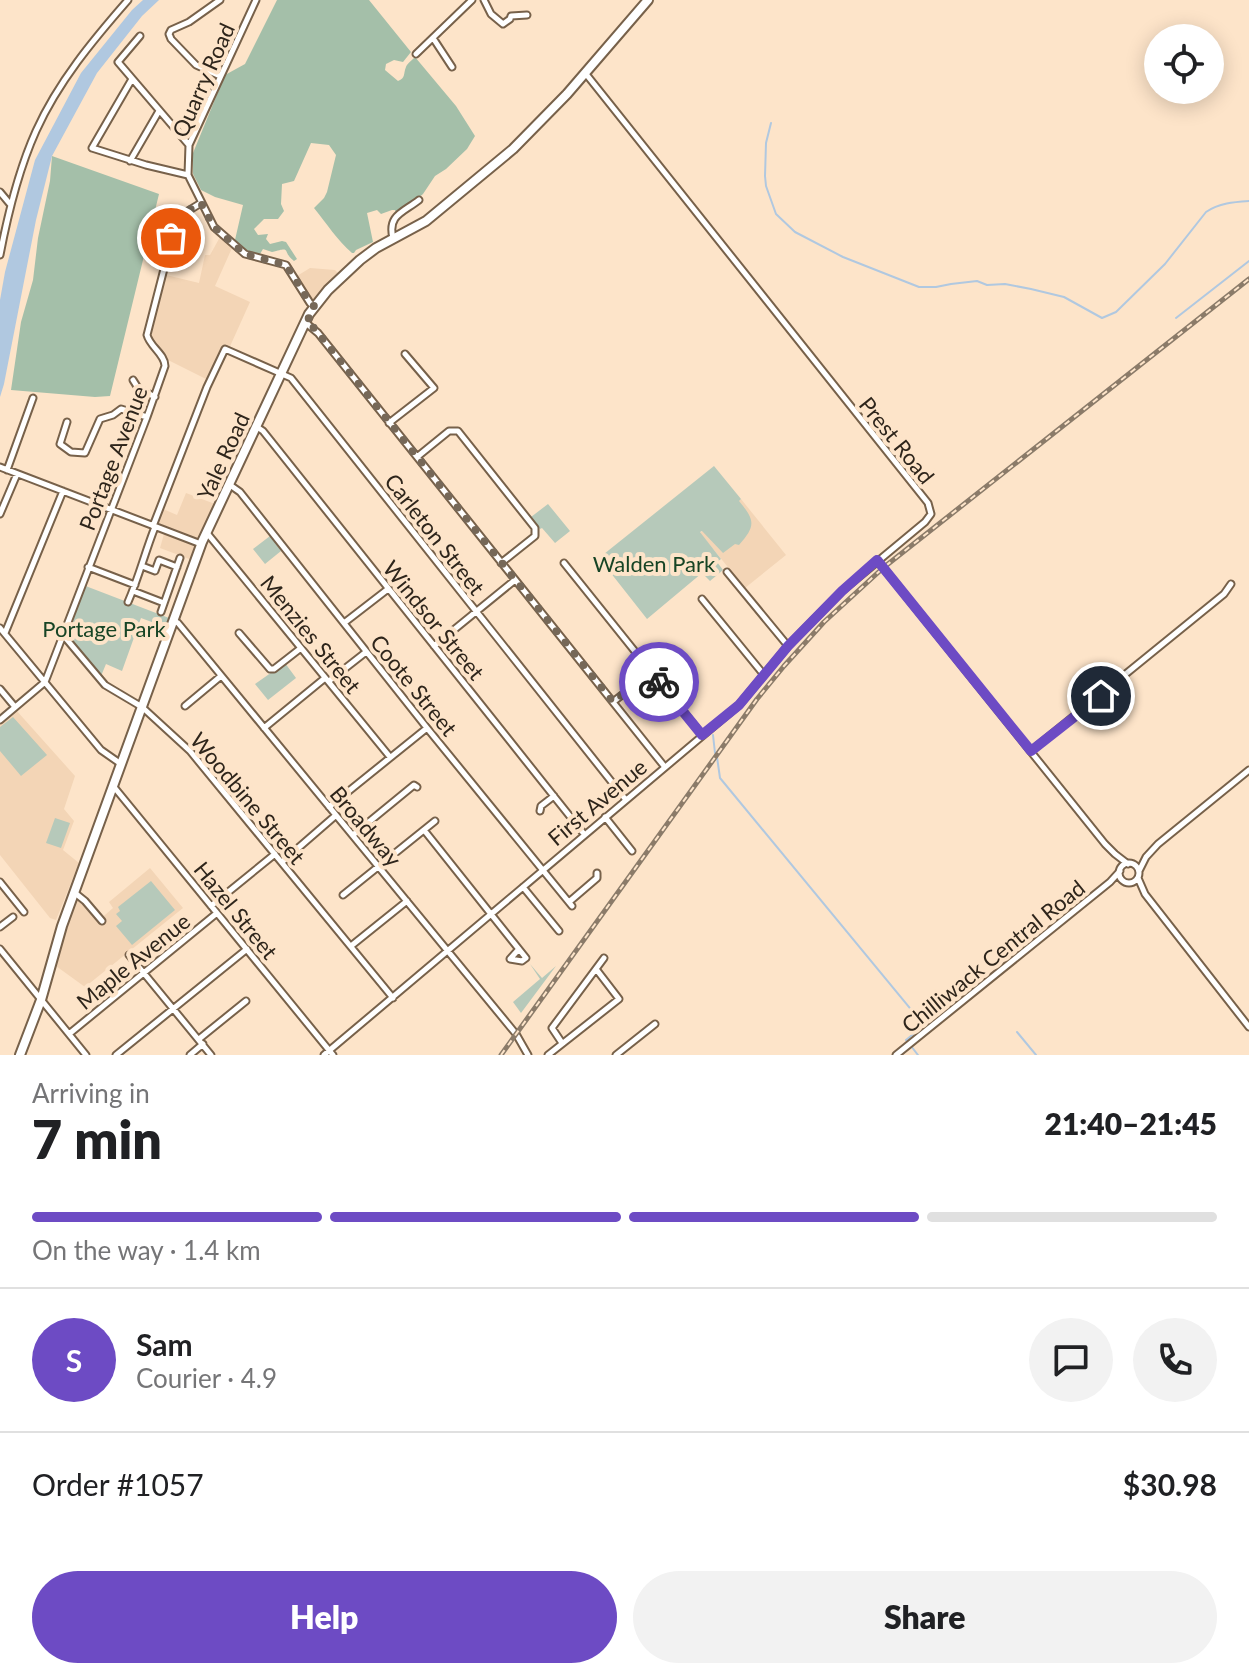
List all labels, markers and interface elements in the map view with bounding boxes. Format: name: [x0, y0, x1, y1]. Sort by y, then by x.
street label: Quarry Road: [166, 19, 240, 141]
map controls: [1144, 24, 1224, 104]
button: locate: [1144, 24, 1224, 104]
pin: [137, 204, 205, 272]
icon: bag: [149, 216, 193, 260]
street label: Portage Avenue: [73, 382, 153, 534]
street label: Prest Road: [854, 391, 940, 489]
street label: Yale Road: [191, 408, 255, 504]
street label: Carleton Street: [379, 468, 491, 600]
park label: Walden Park: [593, 550, 716, 577]
street label: Windsor Street: [378, 555, 490, 685]
street label: Menzies Street: [255, 570, 367, 698]
park label: Portage Park: [42, 615, 167, 642]
street label: Coote Street: [365, 629, 463, 741]
courier: [619, 642, 699, 722]
icon: bike: [637, 660, 681, 704]
pin: [1067, 662, 1135, 730]
icon: home: [1079, 674, 1123, 718]
street label: Woodbine Street: [185, 727, 311, 870]
street label: First Avenue: [542, 753, 652, 851]
street label: Broadway: [325, 780, 408, 872]
street label: Hazel Street: [189, 856, 284, 964]
street label: Chilliwack Central Road: [896, 874, 1090, 1038]
street label: Maple Avenue: [71, 907, 195, 1015]
text: Arriving in: [32, 1077, 150, 1109]
text: 21:40–21:45: [1044, 1105, 1217, 1141]
text: 7 min: [32, 1108, 162, 1170]
text: On the way · 1.4 km: [32, 1234, 261, 1266]
button: chat: [1029, 1318, 1113, 1402]
button: phone: [1133, 1318, 1217, 1402]
text: Sam: [136, 1326, 193, 1362]
text: S: [66, 1342, 82, 1378]
text: Courier · 4.9: [136, 1362, 277, 1394]
text: Order #1057: [32, 1466, 204, 1502]
text: $30.98: [1123, 1466, 1217, 1502]
button: Help: [32, 1571, 617, 1663]
button: Share: [633, 1571, 1217, 1663]

